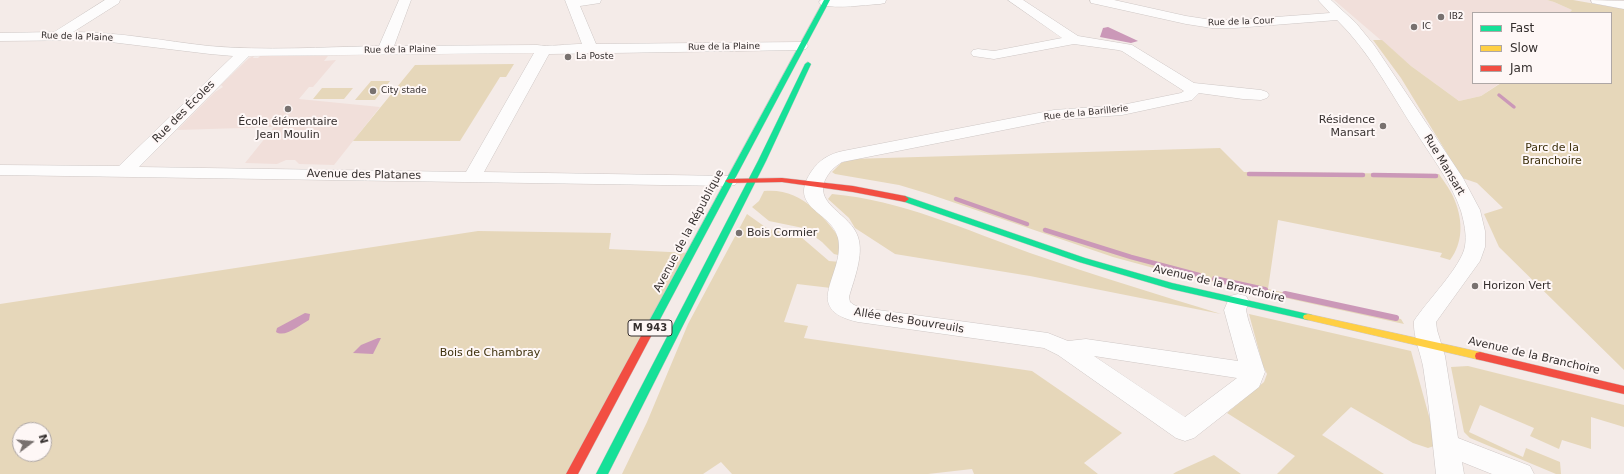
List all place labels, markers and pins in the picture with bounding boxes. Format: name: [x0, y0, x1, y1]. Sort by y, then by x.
marker: IB2: [1436, 12, 1446, 22]
place label: IB2: [1449, 12, 1464, 22]
marker: IC: [1409, 22, 1419, 32]
place label: IC: [1422, 22, 1431, 32]
marker: La Poste: [563, 52, 573, 62]
place label: La Poste: [576, 52, 614, 62]
marker: City stade: [368, 86, 378, 96]
place label: City stade: [381, 86, 426, 96]
marker: École élémentaire Jean Moulin: [283, 104, 293, 114]
place label: Résidence Mansart: [1319, 113, 1375, 139]
place label: École élémentaire Jean Moulin: [238, 115, 338, 141]
marker: Résidence Mansart: [1378, 121, 1388, 131]
place label: Bois Cormier: [747, 226, 817, 240]
marker: Bois Cormier: [734, 228, 744, 238]
place label: Horizon Vert: [1483, 279, 1551, 293]
marker: Horizon Vert: [1470, 281, 1480, 291]

